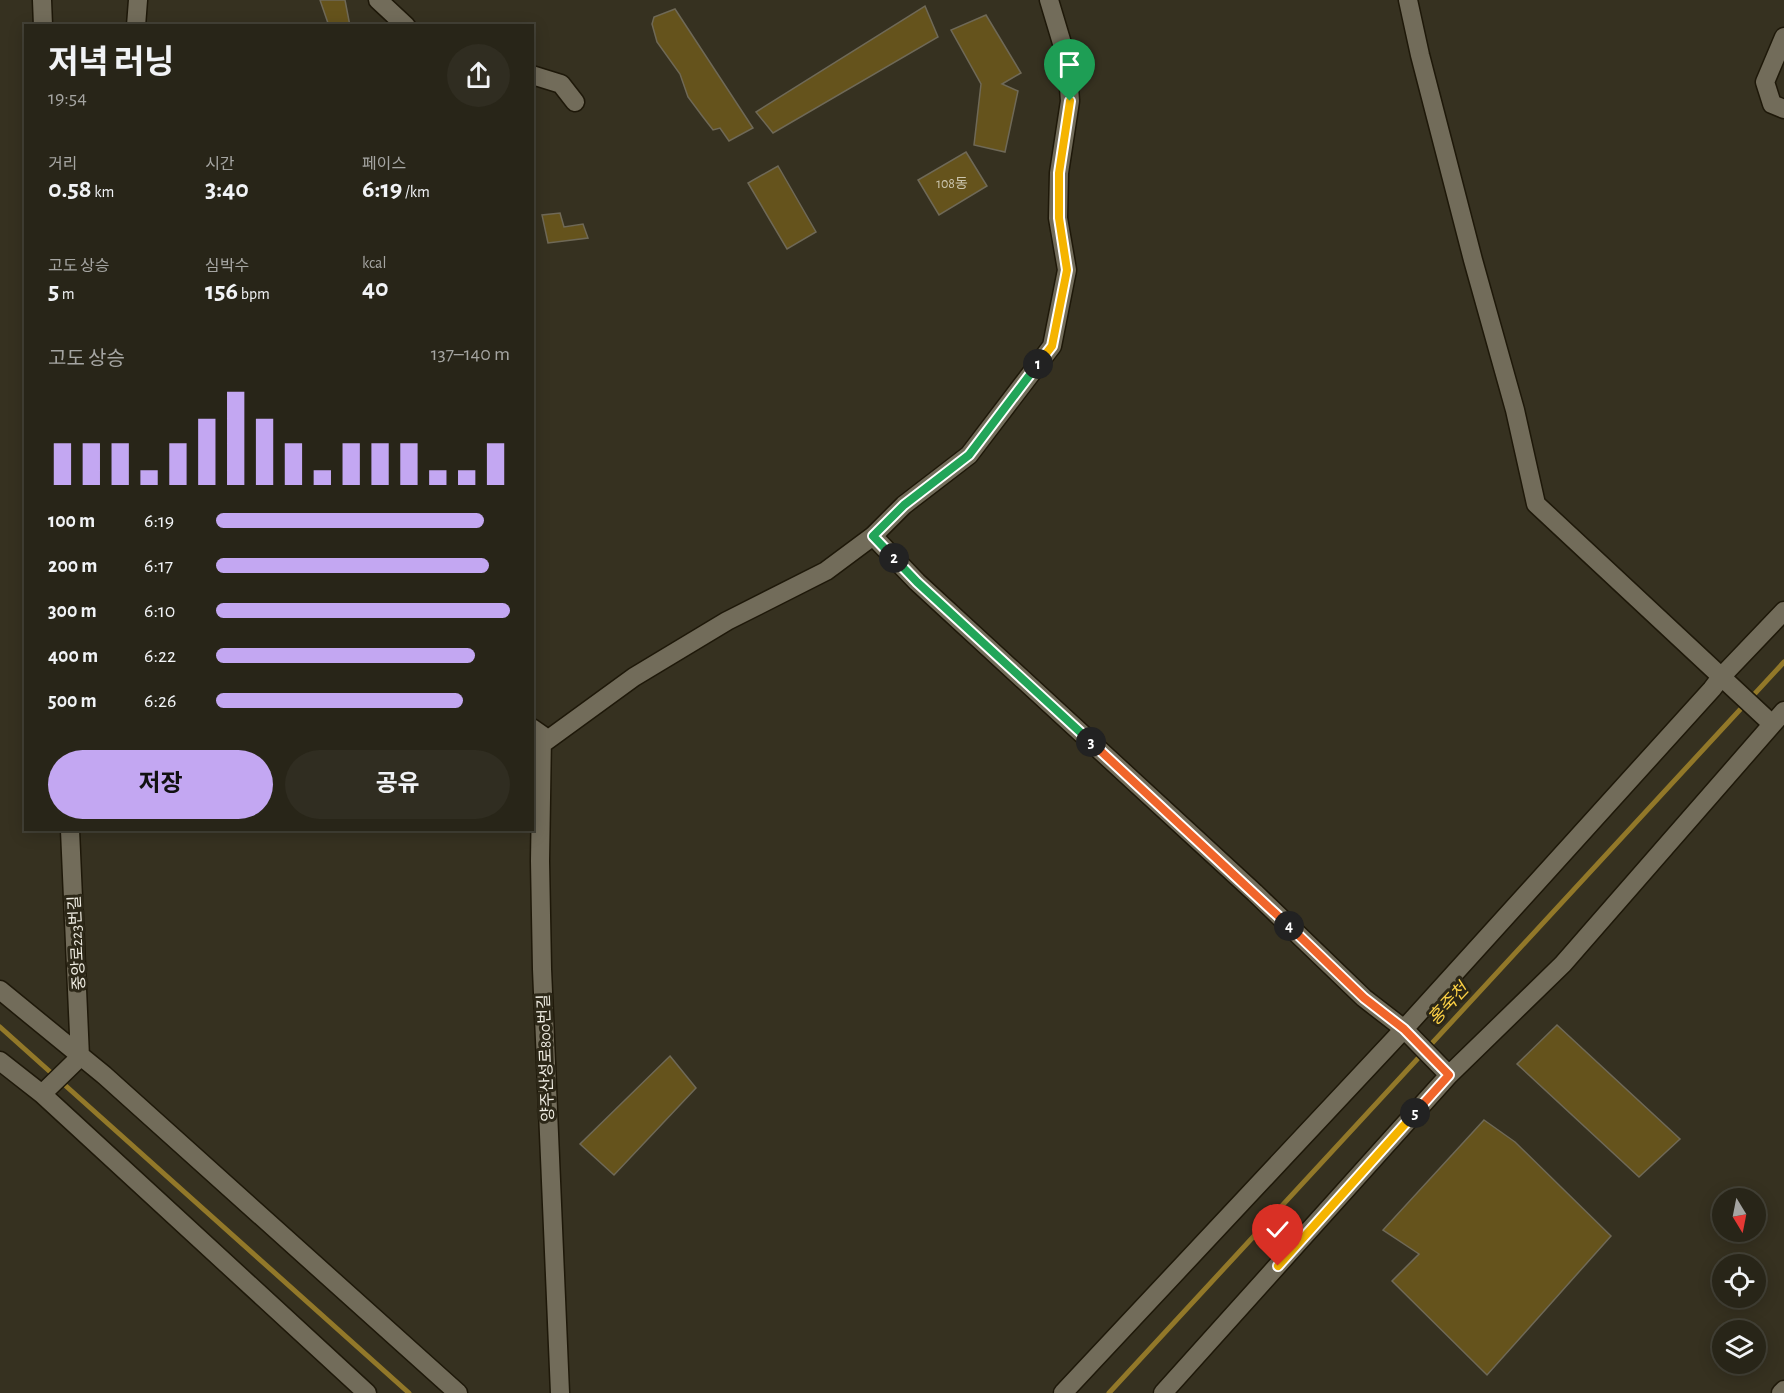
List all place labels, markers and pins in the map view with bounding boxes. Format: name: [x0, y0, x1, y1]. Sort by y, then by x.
pin: [1044, 39, 1095, 101]
pin: 1: [1023, 349, 1053, 379]
pin: 2: [879, 543, 909, 573]
pin: 3: [1076, 727, 1106, 757]
pin: 4: [1274, 911, 1304, 941]
pin: 5: [1400, 1098, 1430, 1128]
pin: [1252, 1204, 1303, 1266]

